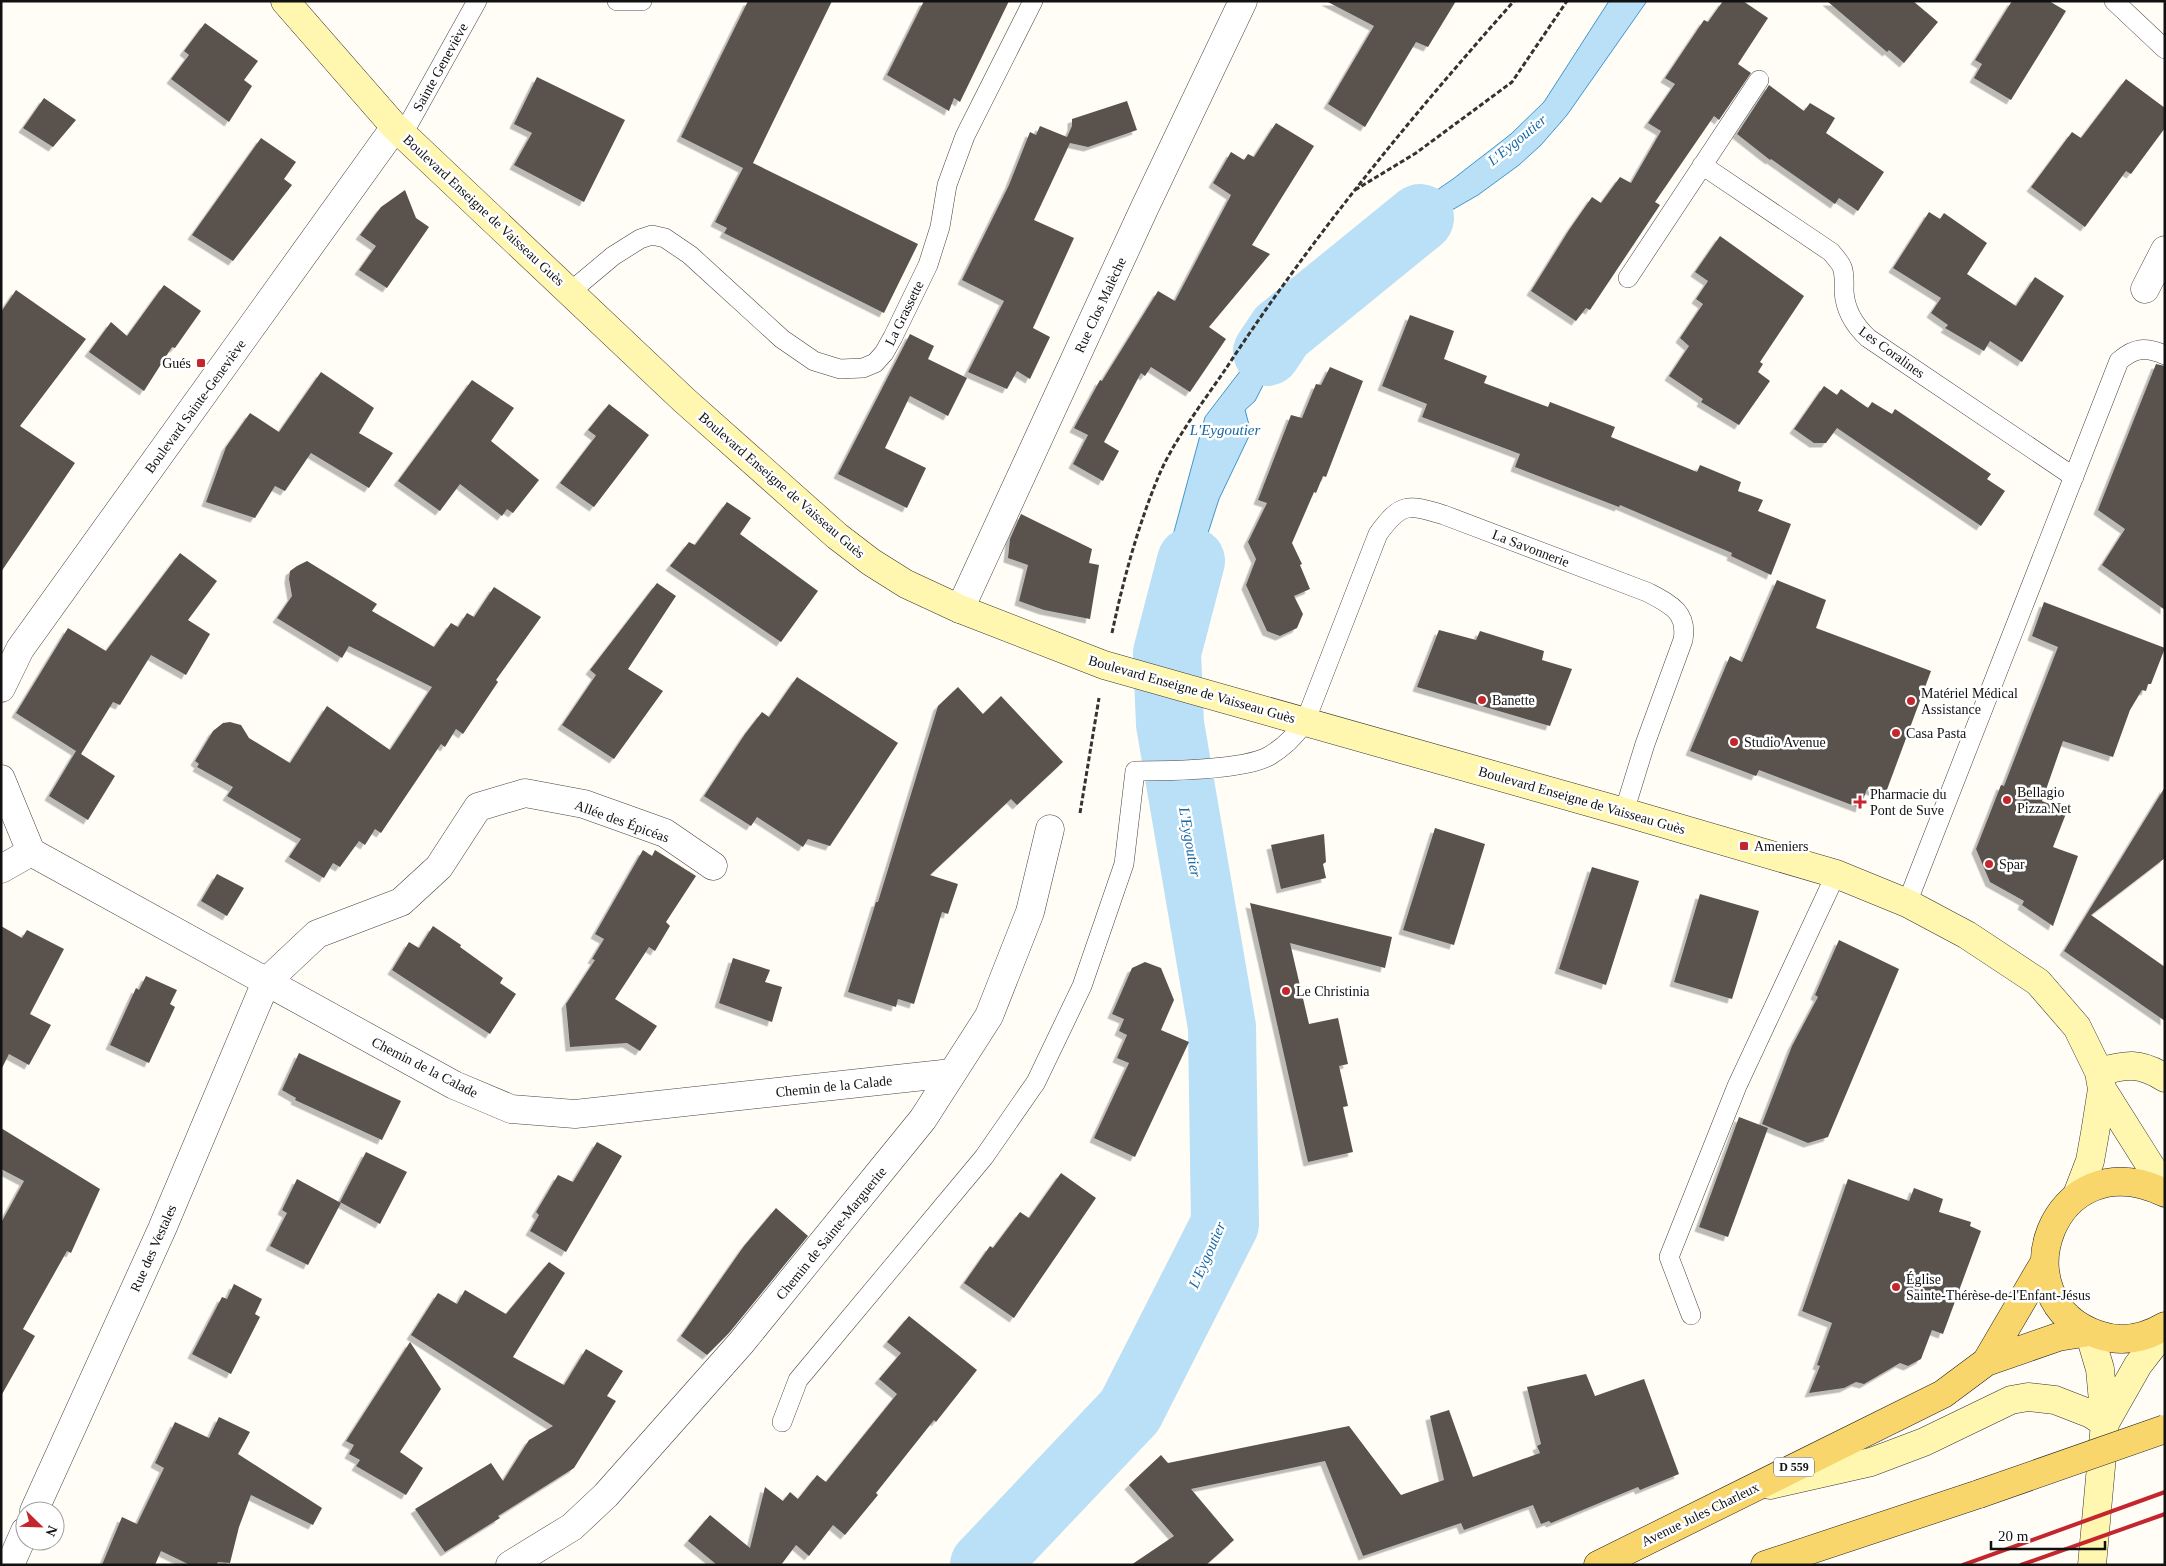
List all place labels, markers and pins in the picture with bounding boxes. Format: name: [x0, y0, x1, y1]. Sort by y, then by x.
place label: Gués: [162, 356, 191, 371]
marker: Gués: [195, 357, 207, 369]
place label: Matériel Médical Assistance: [1921, 686, 2018, 717]
place label: Banette: [1492, 693, 1535, 708]
marker: Banette: [1476, 694, 1488, 706]
marker: Matériel Médical Assistance: [1905, 695, 1917, 707]
place label: Casa Pasta: [1906, 726, 1967, 741]
marker: Casa Pasta: [1890, 727, 1902, 739]
place label: Studio Avenue: [1744, 735, 1826, 750]
marker: Studio Avenue: [1728, 736, 1740, 748]
place label: Bellagio Pizza.Net: [2017, 785, 2071, 816]
place label: Pharmacie du Pont de Suve: [1870, 787, 1947, 818]
marker: Bellagio Pizza.Net: [2001, 794, 2013, 806]
marker: Pharmacie du Pont de Suve: [1854, 796, 1866, 808]
place label: Ameniers: [1754, 839, 1808, 854]
marker: Ameniers: [1738, 840, 1750, 852]
place label: Spar: [1999, 857, 2025, 872]
marker: Spar: [1983, 858, 1995, 870]
place label: Le Christinia: [1296, 984, 1370, 999]
marker: Le Christinia: [1280, 985, 1292, 997]
place label: Église Sainte-Thérèse-de-l'Enfant-Jésus: [1906, 1271, 2090, 1303]
marker: Église Sainte-Thérèse-de-l'Enfant-Jésus: [1890, 1281, 1902, 1293]

